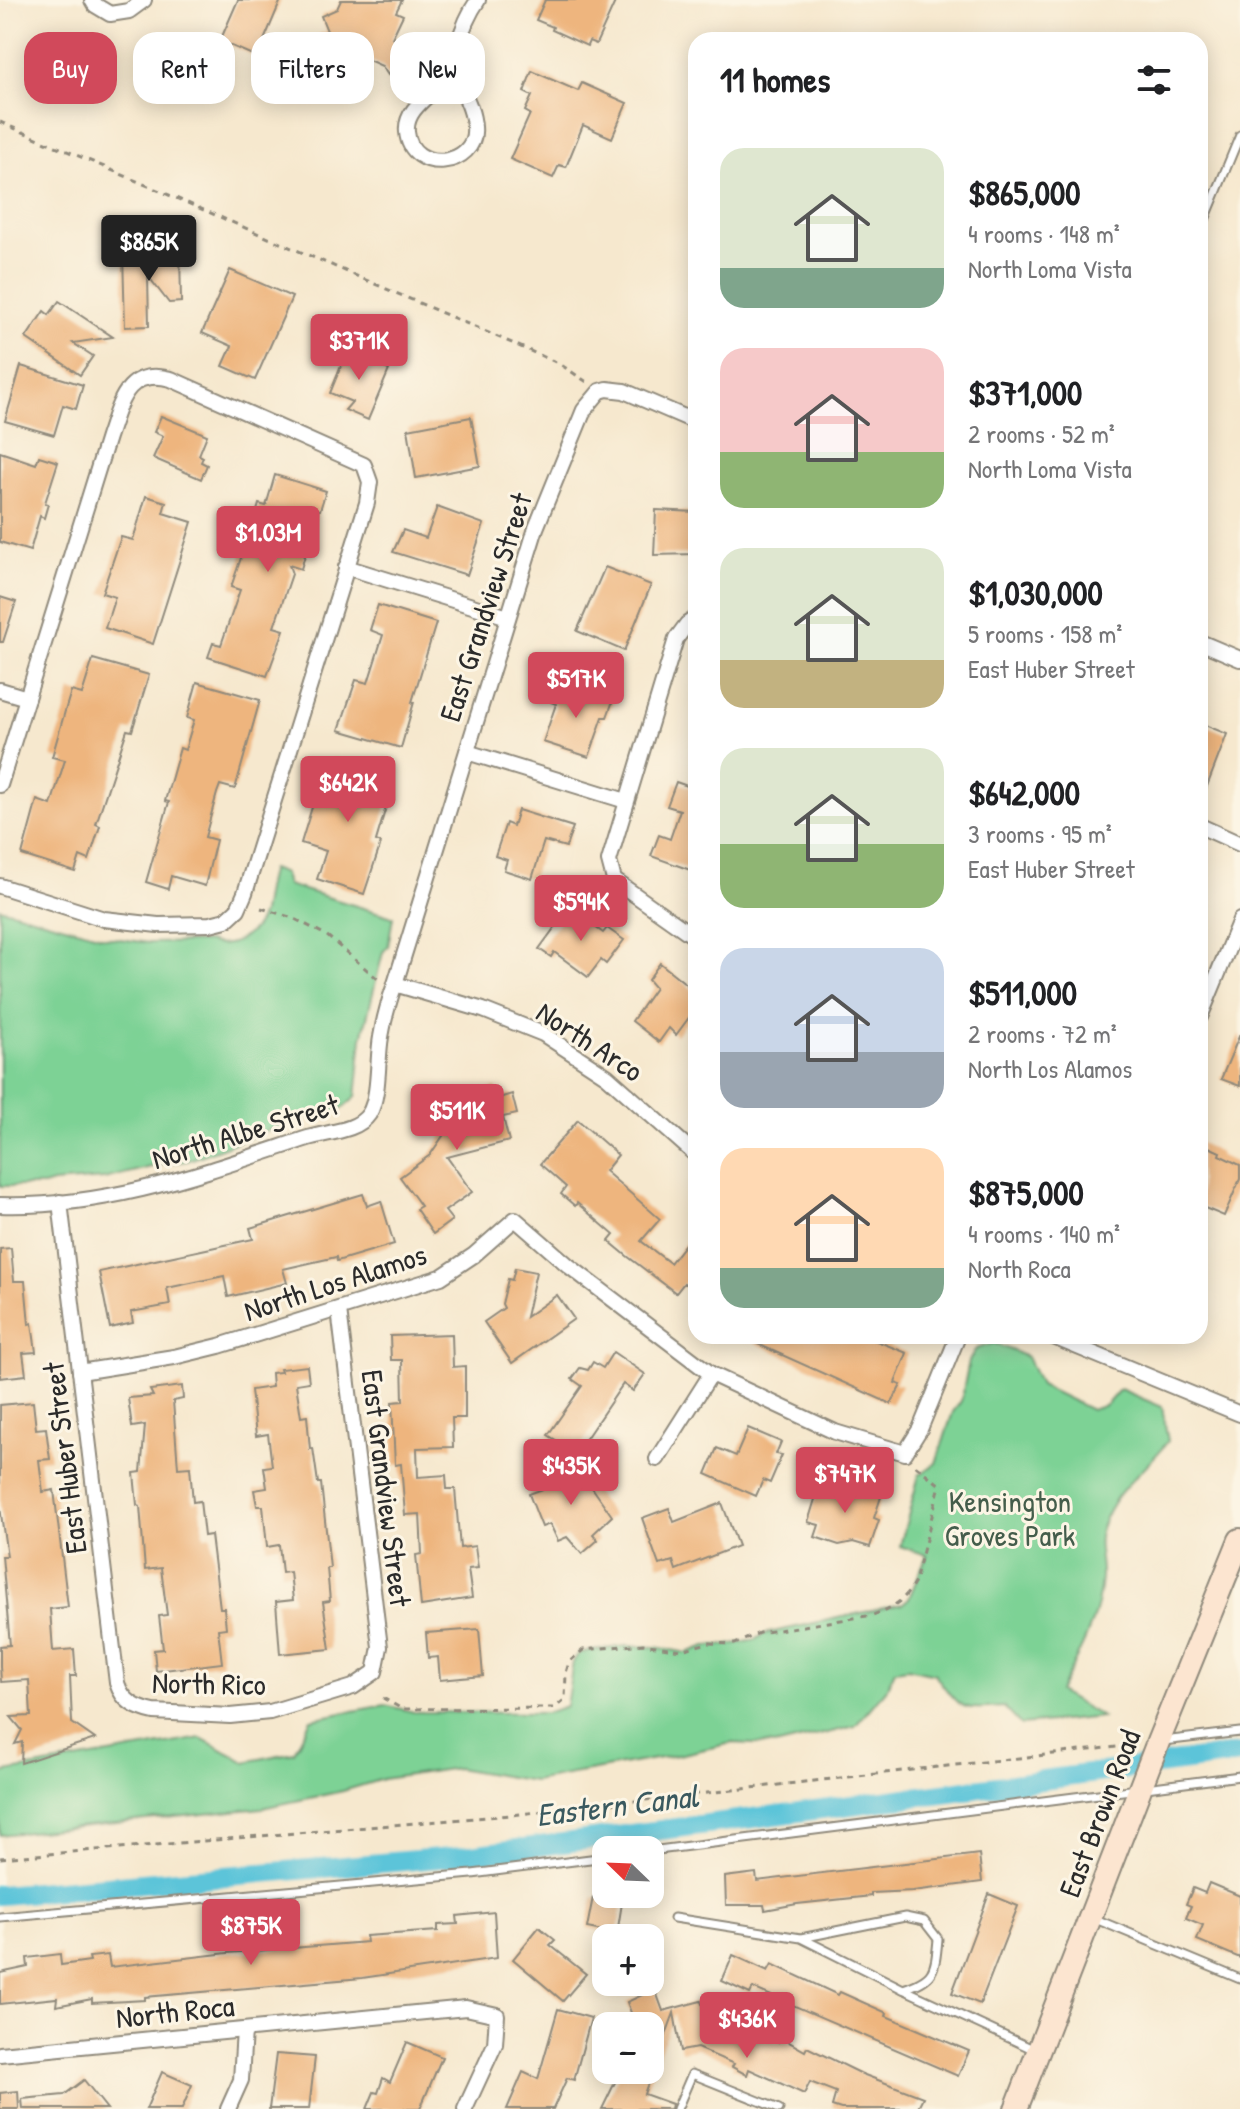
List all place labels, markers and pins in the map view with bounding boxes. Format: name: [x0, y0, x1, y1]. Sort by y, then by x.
pin: $865K: [93, 215, 205, 283]
pin: $371K: [303, 314, 415, 382]
pin: $1.03M: [203, 506, 333, 574]
pin: $517K: [520, 652, 632, 720]
pin: $642K: [292, 756, 404, 824]
pin: $594K: [525, 875, 637, 943]
pin: $511K: [401, 1084, 513, 1152]
pin: $435K: [515, 1439, 627, 1507]
pin: $747K: [789, 1447, 901, 1515]
pin: $875K: [195, 1899, 307, 1967]
pin: $436K: [691, 1992, 803, 2060]

